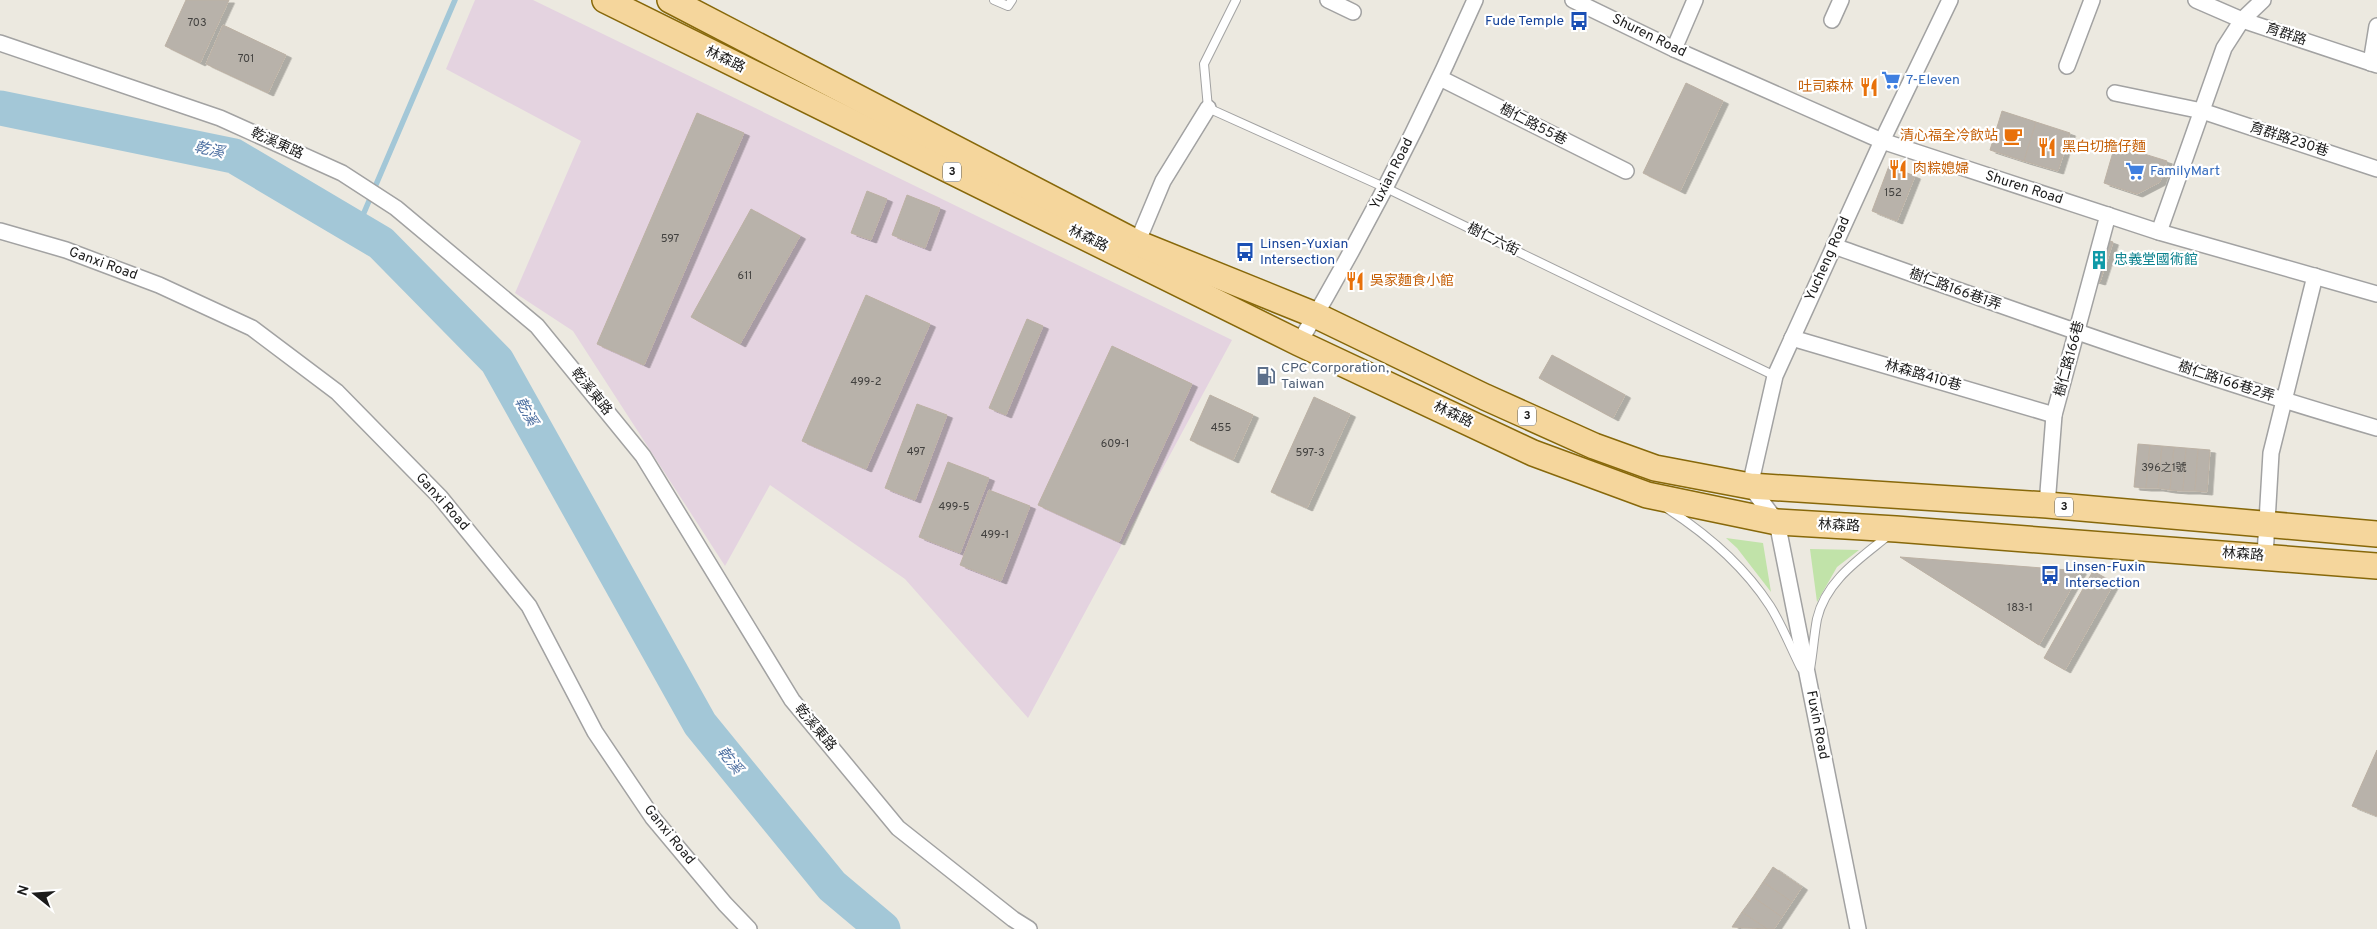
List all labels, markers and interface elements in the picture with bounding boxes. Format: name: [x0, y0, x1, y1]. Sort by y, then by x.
bus stop icon: Fude Temple: [1568, 10, 1590, 32]
street label: Shuren Road: [1609, 11, 1689, 61]
place label: Fude Temple: [1485, 13, 1564, 30]
house number: 703: [187, 16, 207, 30]
street label: 育群路: [2263, 20, 2309, 50]
street label: 林森路: [702, 43, 748, 77]
house number: 701: [238, 52, 254, 66]
supermarket icon: 7-Eleven: [1880, 69, 1902, 91]
place label: 7-Eleven: [1906, 72, 1960, 89]
restaurant icon: 吐司森林: [1858, 76, 1880, 98]
place label: 吐司森林: [1798, 79, 1854, 96]
street label: 樹仁路55巷: [1496, 100, 1570, 149]
street label: 育群路230巷: [2247, 119, 2331, 161]
street label: 乾溪東路: [248, 125, 306, 163]
cafe icon: 清心福全冷飲站: [2002, 125, 2024, 147]
place label: 清心福全冷飲站: [1900, 128, 1998, 145]
street label: Yuxian Road: [1367, 135, 1417, 213]
restaurant icon: 黑白切擔仔麵: [2036, 136, 2058, 158]
water label: 乾溪: [192, 139, 228, 164]
place label: 黑白切擔仔麵: [2062, 139, 2146, 156]
restaurant icon: 肉粽媳婦: [1887, 158, 1909, 180]
place label: 肉粽媳婦: [1913, 160, 1969, 178]
supermarket icon: FamilyMart: [2124, 160, 2146, 182]
road number: 3: [943, 162, 961, 182]
place label: FamilyMart: [2150, 163, 2220, 180]
street label: Shuren Road: [1983, 167, 2065, 209]
house number: 152: [1884, 186, 1902, 200]
street label: Yucheng Road: [1802, 214, 1854, 304]
street label: 樹仁六街: [1464, 219, 1522, 260]
street label: 林森路: [1065, 222, 1111, 256]
house number: 597: [661, 232, 680, 246]
place label: Linsen-Yuxian Intersection: [1260, 236, 1348, 269]
bus stop icon: Linsen-Yuxian Intersection: [1234, 241, 1256, 263]
street label: Ganxi Road: [66, 244, 140, 284]
building icon: 忠義堂國術館: [2088, 249, 2110, 271]
place label: 忠義堂國術館: [2114, 251, 2198, 269]
street label: 樹仁路166巷1弄: [1906, 264, 2004, 315]
house number: 611: [738, 269, 752, 283]
restaurant icon: 吳家麵食小館: [1344, 270, 1366, 292]
place label: 吳家麵食小館: [1370, 272, 1454, 290]
street label: 樹仁路166巷: [2051, 319, 2088, 399]
street label: 林森路410巷: [1883, 357, 1963, 395]
street label: 樹仁路166巷2弄: [2176, 357, 2277, 406]
place label: CPC Corporation, Taiwan: [1281, 360, 1389, 393]
street label: 乾溪東路: [567, 365, 615, 419]
fuel station icon: CPC Corporation, Taiwan: [1255, 365, 1277, 387]
house number: 499-2: [851, 375, 881, 389]
water label: 乾溪: [509, 394, 542, 431]
street label: 林森路: [1430, 398, 1476, 432]
road number: 3: [1518, 406, 1536, 426]
house number: 455: [1211, 421, 1231, 435]
house number: 609-1: [1101, 437, 1129, 451]
house number: 497: [907, 445, 926, 459]
house number: 597-3: [1295, 446, 1325, 460]
house number: 396之1號: [2141, 461, 2187, 475]
street label: Ganxi Road: [412, 470, 472, 534]
road number: 3: [2055, 498, 2073, 516]
house number: 499-5: [938, 500, 970, 514]
street label: 林森路: [1818, 516, 1860, 536]
house number: 499-1: [981, 528, 1009, 542]
street label: 林森路: [2221, 545, 2265, 565]
place label: Linsen-Fuxin Intersection: [2065, 559, 2146, 592]
bus stop icon: Linsen-Fuxin Intersection: [2039, 564, 2061, 586]
house number: 183-1: [2007, 601, 2033, 615]
street label: Fuxin Road: [1802, 689, 1832, 761]
street label: 乾溪東路: [790, 701, 840, 755]
water label: 乾溪: [712, 743, 747, 780]
street label: Ganxi Road: [640, 802, 698, 868]
north arrow: [10, 869, 60, 919]
text: N: [14, 883, 34, 898]

